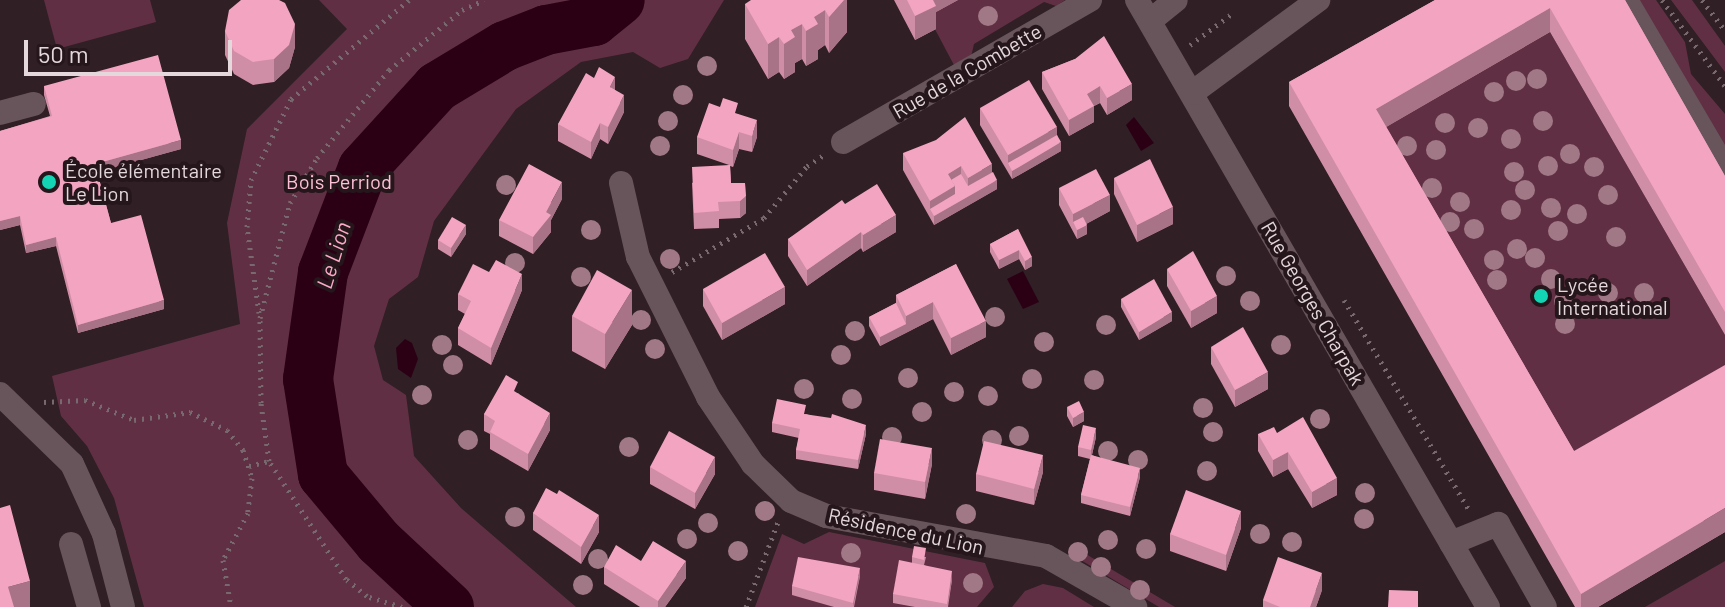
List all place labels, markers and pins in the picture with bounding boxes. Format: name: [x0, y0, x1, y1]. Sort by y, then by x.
place label: École élémentaire Le Lion: [65, 158, 222, 205]
marker: École élémentaire Le Lion: [40, 173, 58, 191]
place label: Lycée International: [1557, 272, 1668, 319]
marker: Lycée International: [1532, 287, 1550, 305]

